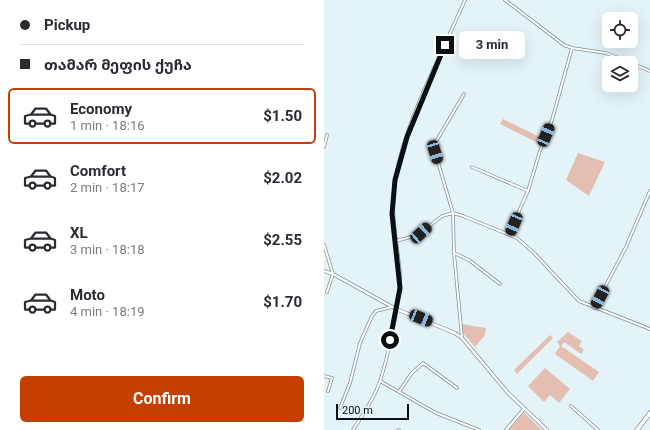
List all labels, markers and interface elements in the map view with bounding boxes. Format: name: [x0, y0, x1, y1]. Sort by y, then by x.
map controls: [602, 12, 638, 92]
button: locate: [602, 12, 638, 48]
text: Pickup: [44, 16, 90, 34]
callout: 3 min: [459, 31, 525, 59]
route end: [436, 36, 454, 54]
text: 3 min: [476, 37, 508, 52]
text: თამარ მეფის ქუჩა: [44, 56, 192, 74]
button: layers: [602, 56, 638, 92]
icon: car: [22, 98, 58, 134]
text: Economy: [70, 100, 132, 118]
text: $1.50: [263, 107, 302, 125]
text: 1 min · 18:16: [70, 118, 145, 133]
car: [536, 122, 556, 148]
car: [426, 139, 444, 165]
icon: car: [22, 160, 58, 196]
text: Comfort: [70, 162, 126, 180]
text: $2.02: [263, 169, 302, 187]
text: 2 min · 18:17: [70, 180, 145, 195]
car: [504, 211, 524, 237]
car: [408, 221, 434, 245]
icon: car: [22, 222, 58, 258]
text: XL: [70, 224, 88, 242]
text: $2.55: [263, 231, 302, 249]
text: 3 min · 18:18: [70, 242, 145, 257]
icon: car: [22, 284, 58, 320]
car: [589, 284, 611, 310]
text: Moto: [70, 286, 105, 304]
text: $1.70: [263, 293, 302, 311]
text: 4 min · 18:19: [70, 304, 145, 319]
car: [408, 308, 434, 328]
route start: [381, 331, 399, 349]
button: Confirm: [20, 376, 304, 422]
scale bar: [336, 402, 409, 421]
text: 200 m: [342, 404, 373, 417]

